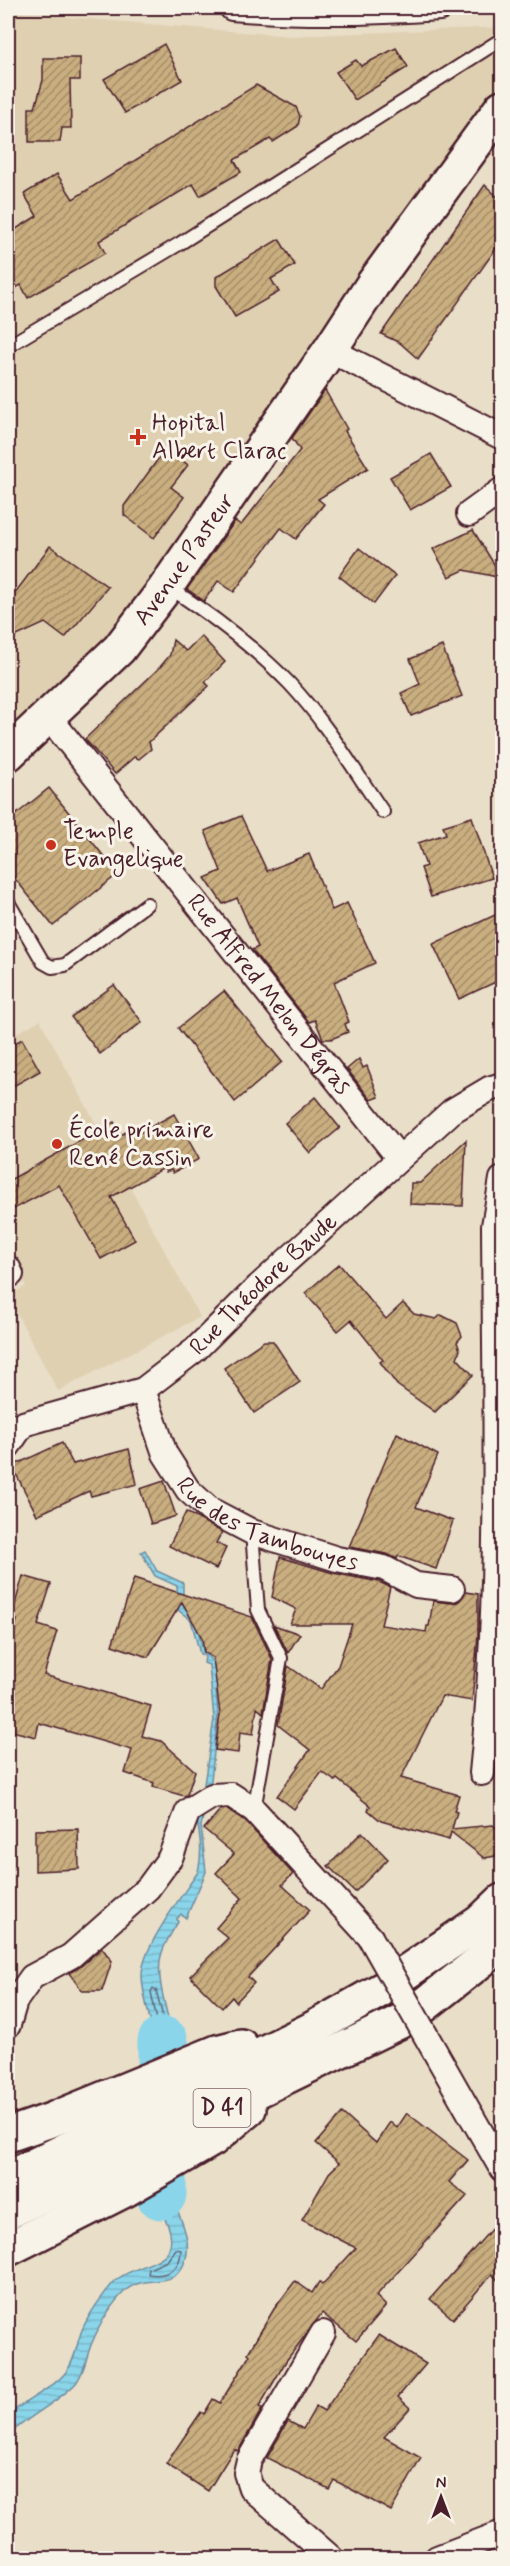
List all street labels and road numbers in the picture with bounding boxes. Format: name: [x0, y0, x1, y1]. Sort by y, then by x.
street label: Avenue Pasteur: [127, 487, 242, 632]
street label: Rue Alfred Melon Dégras: [180, 887, 358, 1101]
street label: Rue Théodore Baude: [183, 1206, 344, 1362]
street label: Rue des Tambouyes: [168, 1471, 361, 1578]
road number: D 41: [194, 2089, 250, 2127]

